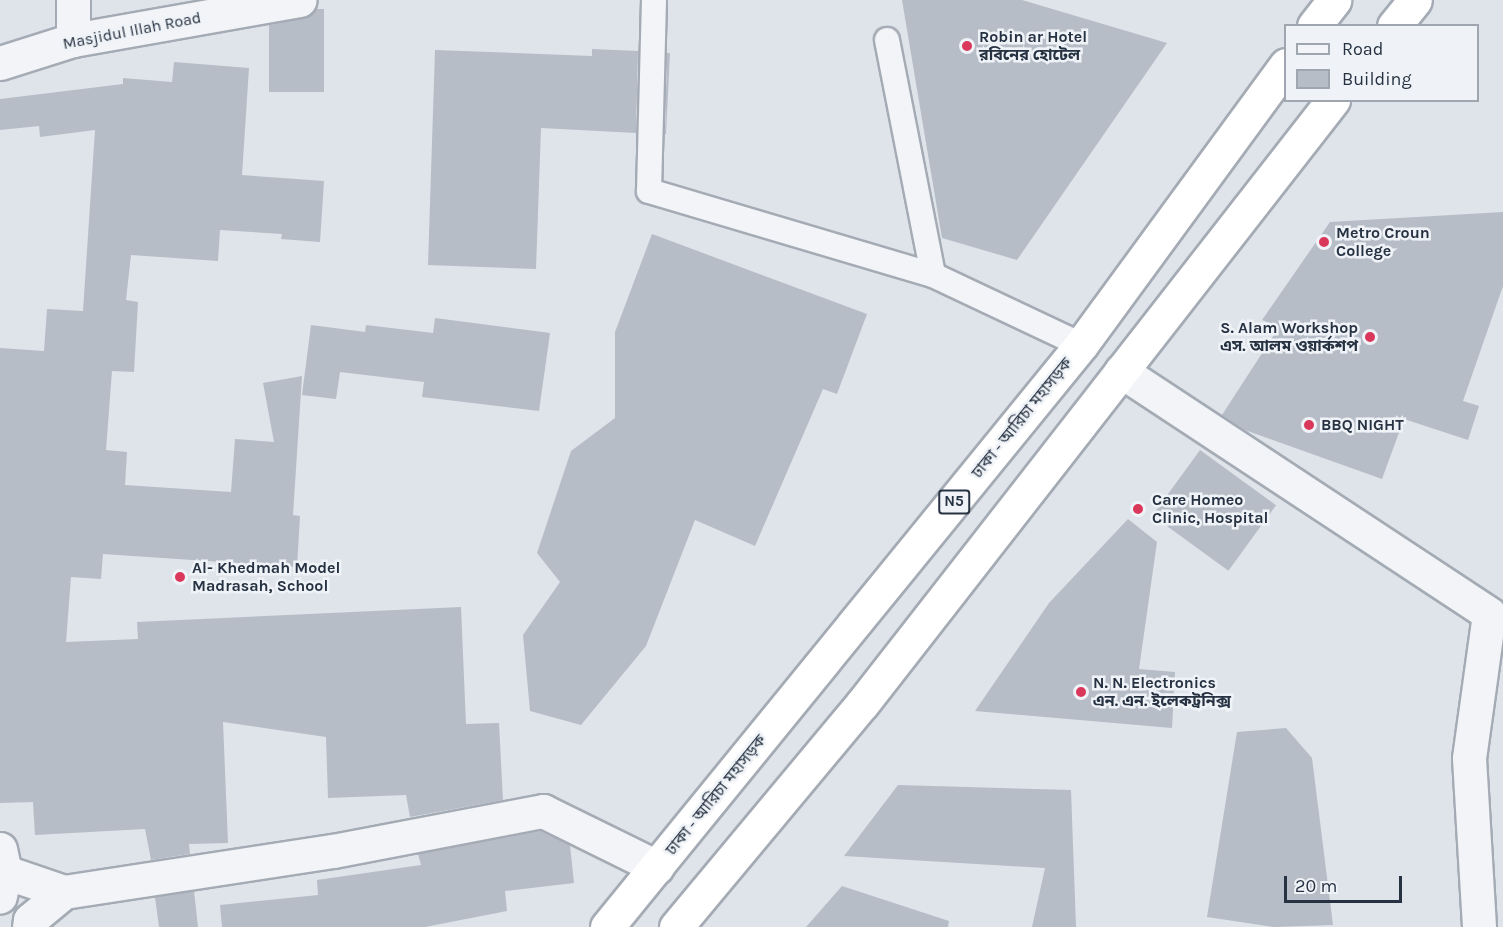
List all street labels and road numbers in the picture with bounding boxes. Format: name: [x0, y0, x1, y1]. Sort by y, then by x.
street label: Masjidul Illah Road: [61, 8, 203, 54]
street label: ঢাকা - আরিচা মহাসড়ক: [968, 354, 1076, 482]
road number: N5: [938, 490, 970, 514]
street label: ঢাকা - আরিচা মহাসড়ক: [662, 731, 770, 859]

